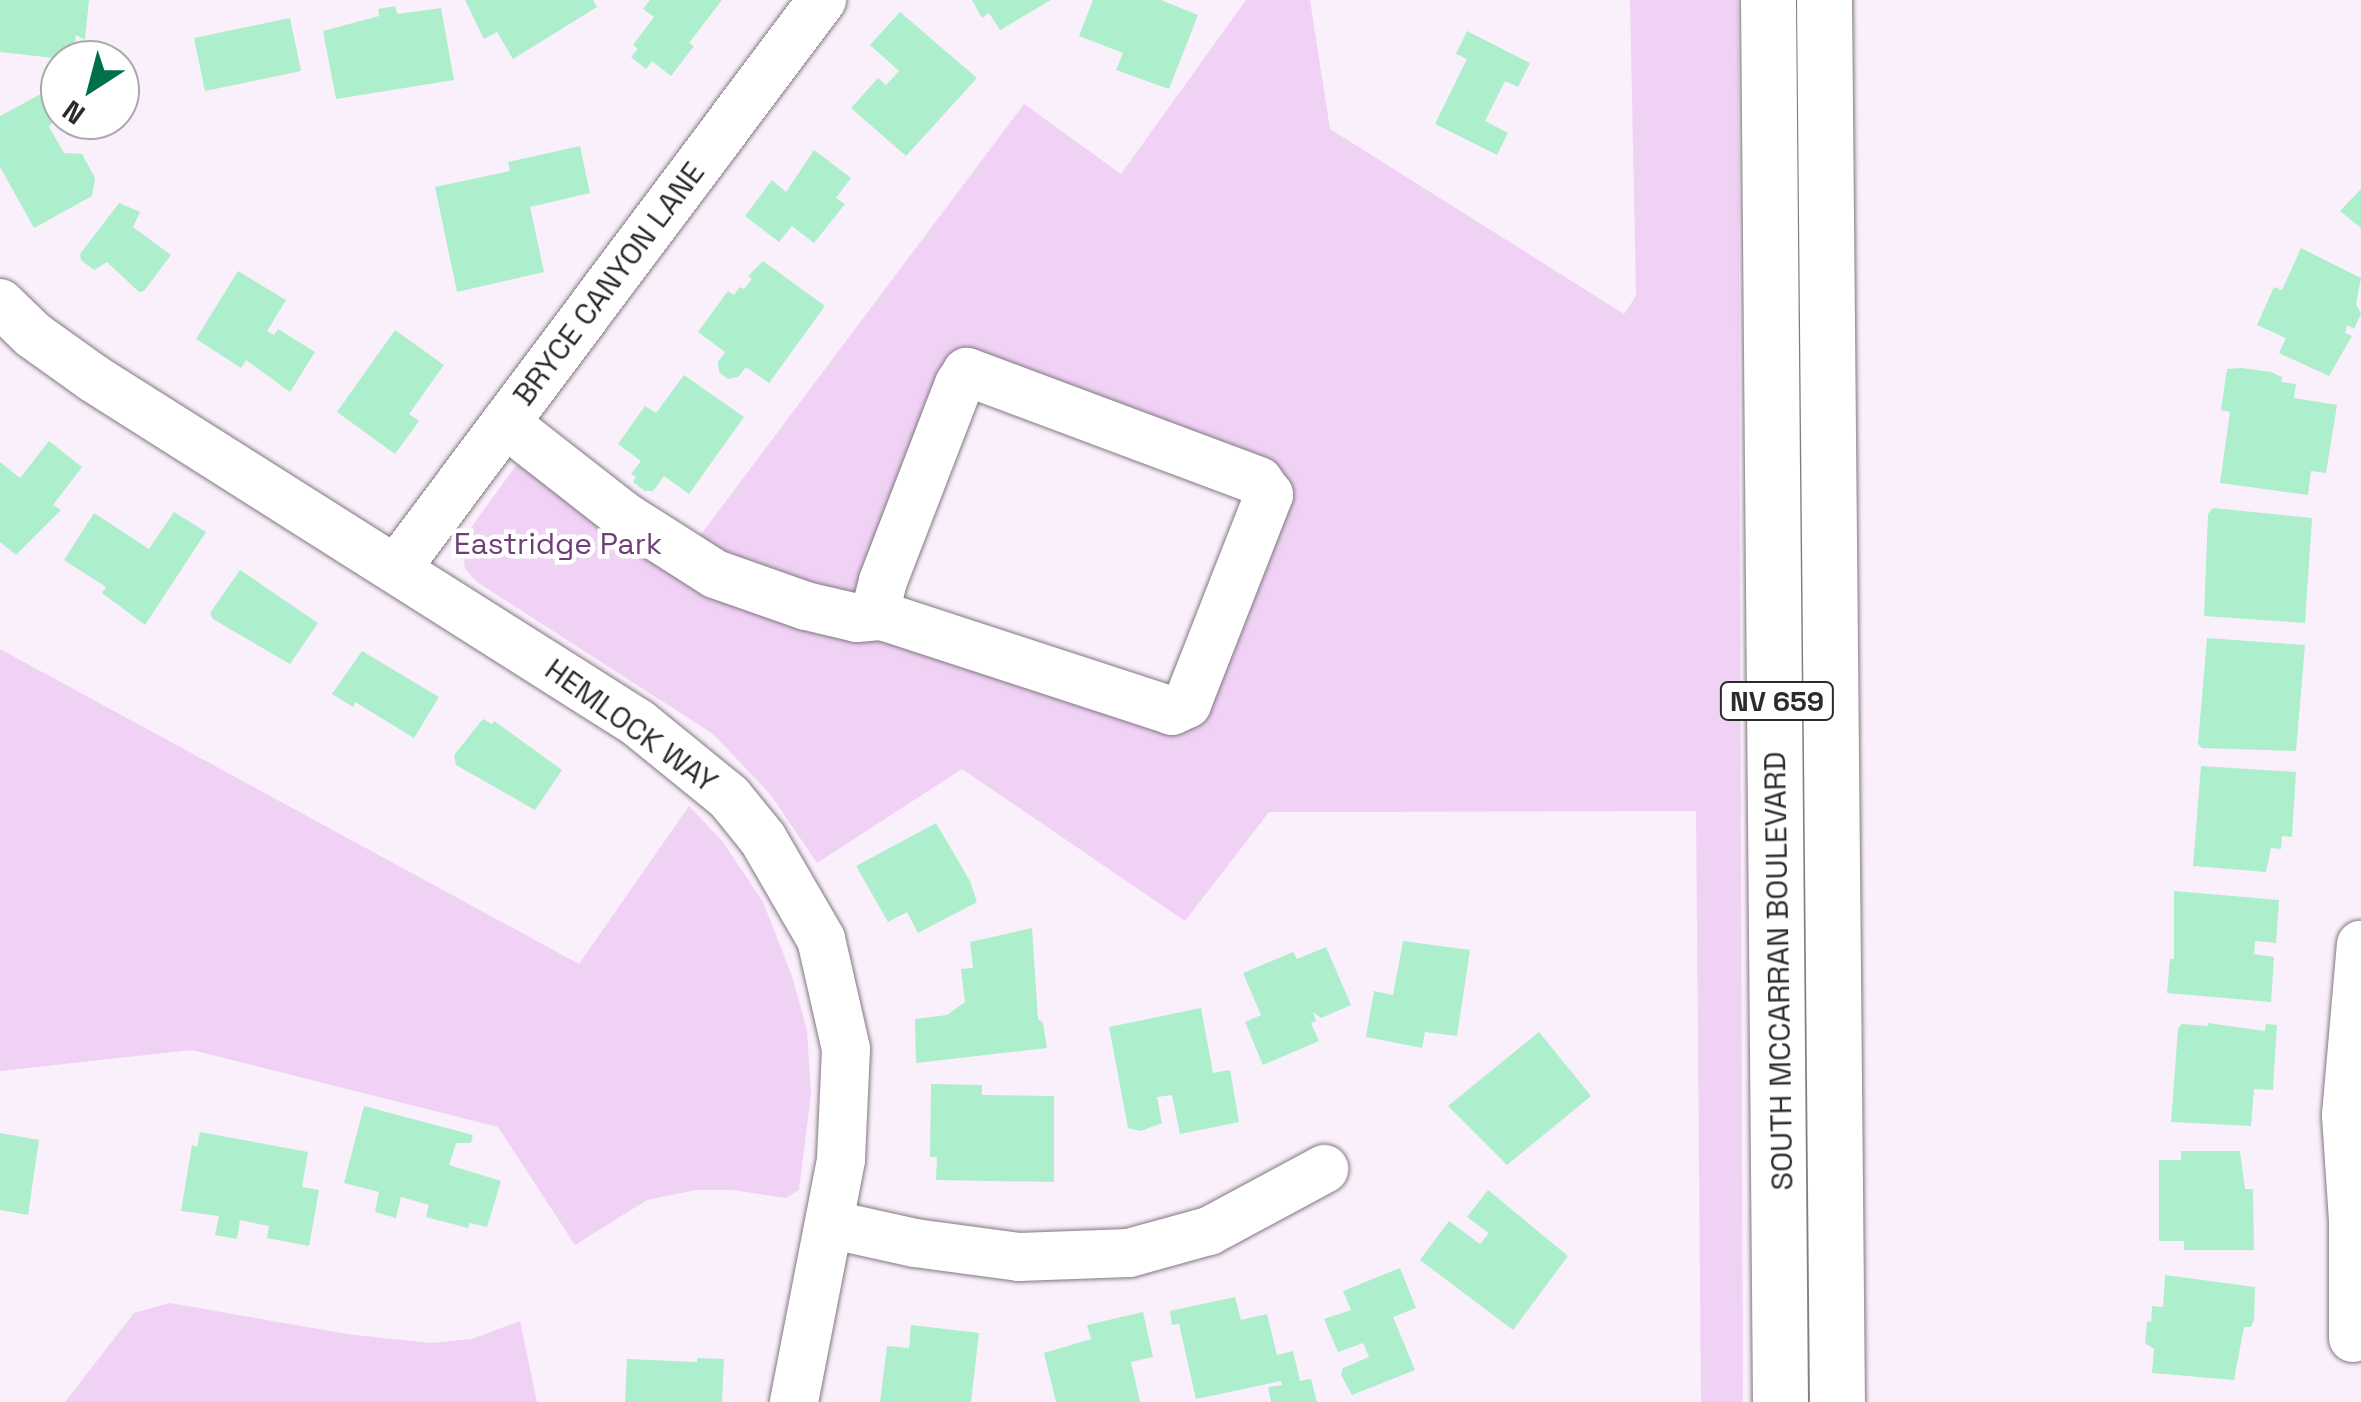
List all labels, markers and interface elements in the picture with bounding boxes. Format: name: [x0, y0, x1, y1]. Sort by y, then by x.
north arrow: [40, 40, 140, 140]
text: N: [55, 93, 92, 133]
street label: BRYCE CANYON LANE: [506, 155, 712, 413]
park label: Eastridge Park: [454, 526, 662, 562]
street label: HEMLOCK WAY: [538, 651, 724, 801]
road number: NV 659: [1720, 678, 1834, 724]
street label: SOUTH MCCARRAN BOULEVARD: [1757, 751, 1801, 1191]

